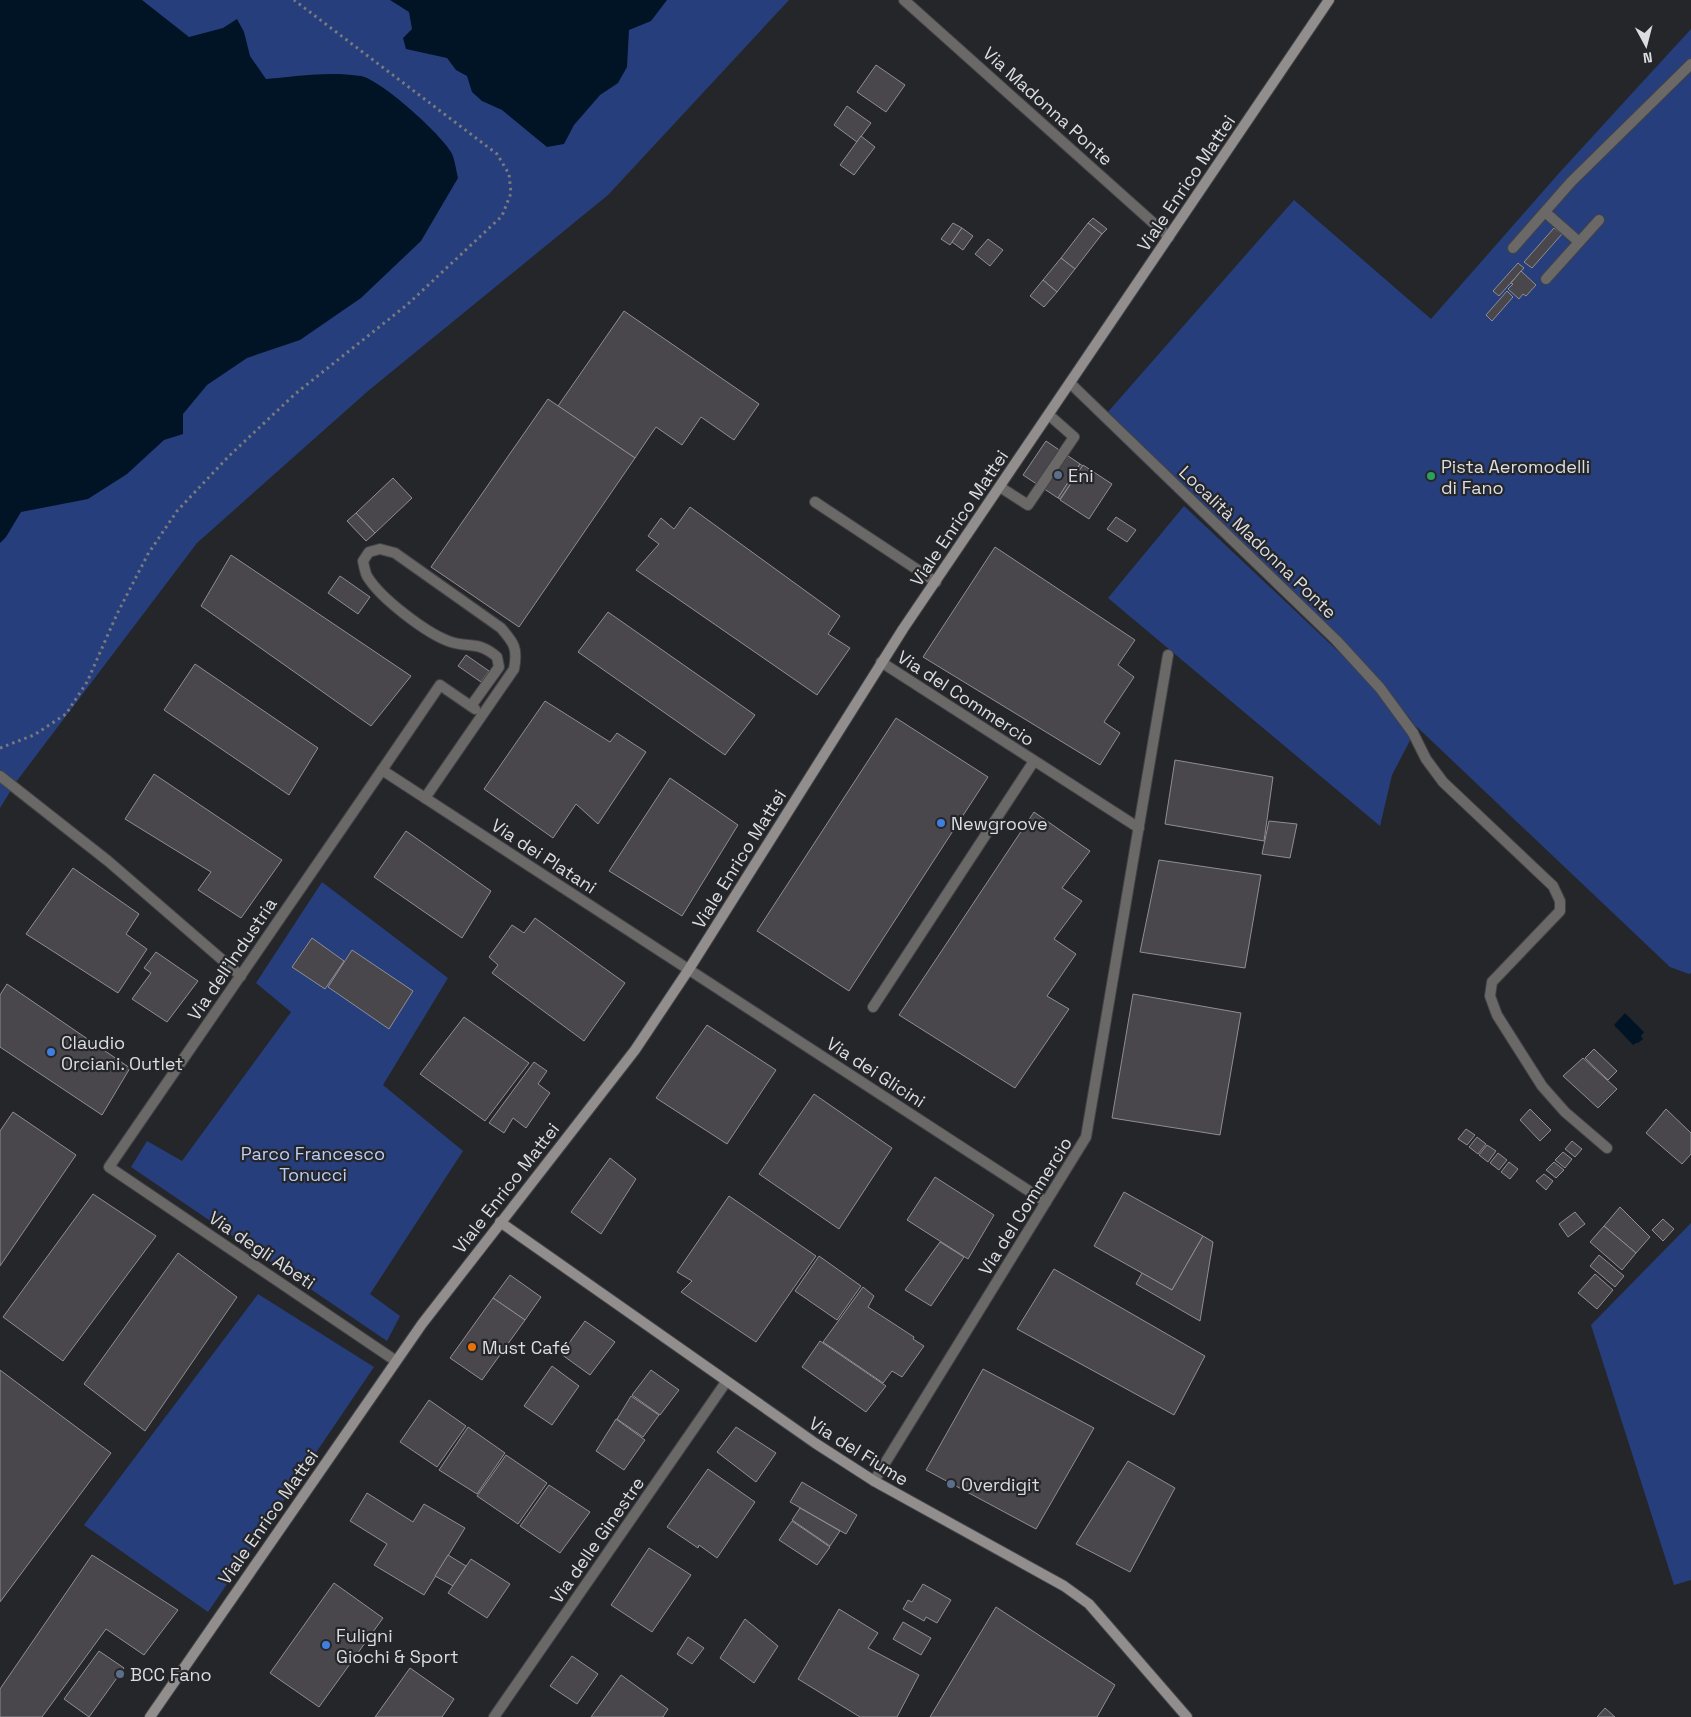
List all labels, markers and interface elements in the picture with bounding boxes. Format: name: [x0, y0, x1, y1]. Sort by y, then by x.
north arrow: [1621, 20, 1671, 70]
street label: Via Madonna Ponte: [978, 42, 1118, 170]
text: N: [1642, 48, 1653, 67]
street label: Viale Enrico Mattei: [1132, 110, 1240, 256]
street label: Viale Enrico Mattei: [905, 445, 1013, 591]
place label: Pista Aeromodelli di Fano: [1441, 455, 1590, 499]
street label: Località Madonna Ponte: [1174, 461, 1342, 623]
place label: Eni: [1068, 464, 1094, 487]
marker: Eni: [1052, 469, 1064, 481]
marker: Pista Aeromodelli di Fano: [1425, 470, 1437, 482]
street label: Via del Commercio: [893, 645, 1039, 751]
street label: Viale Enrico Mattei: [687, 785, 791, 933]
place label: Newgroove: [951, 812, 1048, 835]
street label: Via dei Platani: [487, 813, 601, 899]
marker: Newgroove: [935, 817, 947, 829]
street label: Via dell'Industria: [182, 893, 282, 1025]
place label: Claudio Orciani. Outlet: [61, 1031, 183, 1075]
street label: Via dei Glicini: [822, 1032, 930, 1112]
marker: Claudio Orciani. Outlet: [45, 1046, 57, 1058]
street label: Viale Enrico Mattei: [448, 1118, 564, 1258]
street label: Via del Commercio: [973, 1133, 1077, 1279]
park label: Parco Francesco Tonucci: [241, 1142, 385, 1186]
street label: Via degli Abeti: [204, 1206, 320, 1294]
place label: Must Café: [482, 1336, 570, 1359]
marker: Must Café: [466, 1341, 478, 1353]
street label: Via del Fiume: [805, 1411, 913, 1491]
street label: Viale Enrico Mattei: [213, 1445, 323, 1589]
street label: Via delle Ginestre: [545, 1472, 649, 1608]
place label: Overdigit: [961, 1473, 1040, 1496]
marker: Overdigit: [945, 1478, 957, 1490]
place label: Fuligni Giochi & Sport: [336, 1624, 459, 1668]
marker: Fuligni Giochi & Sport: [320, 1639, 332, 1651]
place label: BCC Fano: [130, 1663, 212, 1686]
marker: BCC Fano: [114, 1668, 126, 1680]

